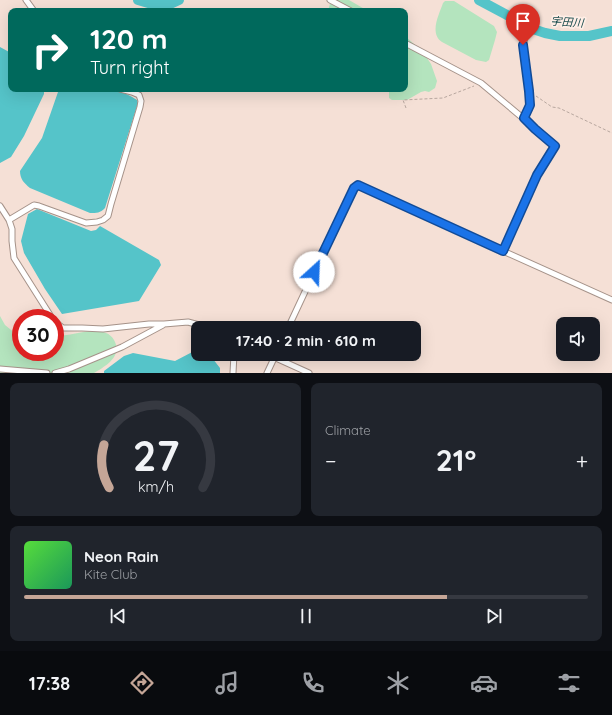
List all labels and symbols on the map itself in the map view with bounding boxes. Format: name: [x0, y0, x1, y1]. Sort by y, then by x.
pin: [506, 4, 540, 45]
water label: 宇田川: [550, 14, 585, 30]
position arrow: [293, 251, 335, 293]
speed limit sign: 30: [12, 309, 64, 361]

